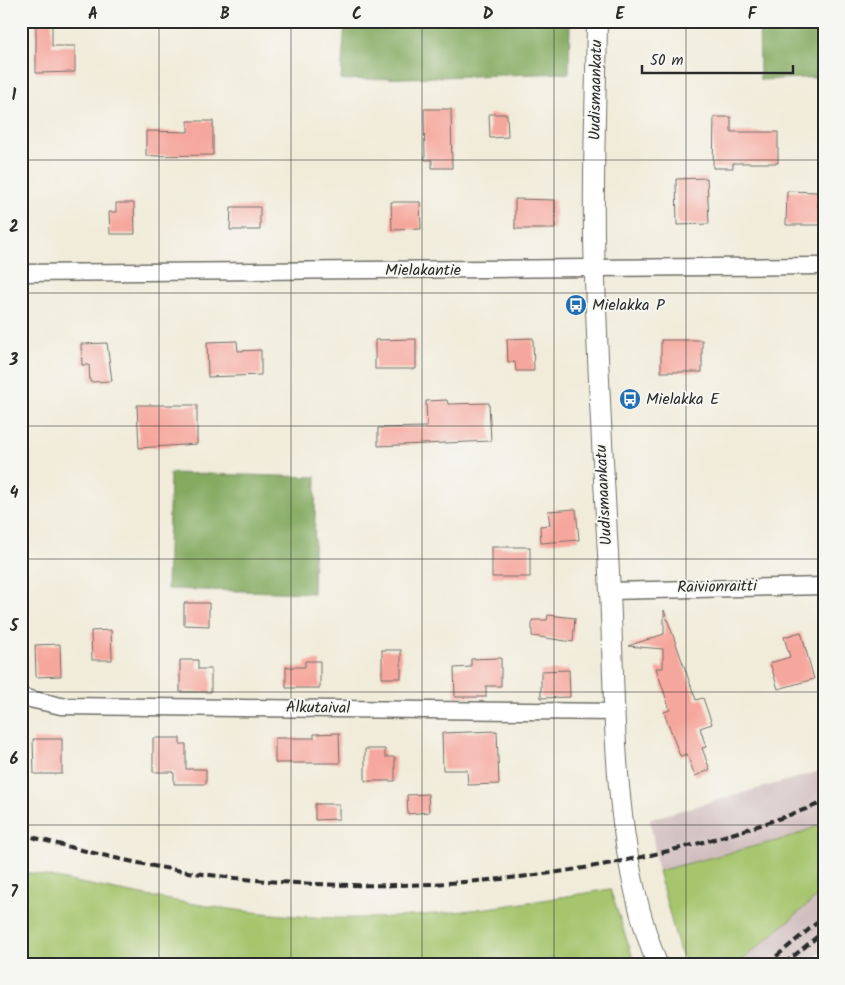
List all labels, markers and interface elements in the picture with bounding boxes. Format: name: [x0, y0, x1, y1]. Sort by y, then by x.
text: A: [88, 2, 98, 27]
text: B: [220, 2, 230, 27]
text: C: [352, 2, 362, 27]
text: D: [483, 2, 494, 27]
text: E: [616, 2, 626, 27]
text: F: [748, 2, 758, 27]
street label: Uudismaankatu: [583, 39, 609, 141]
scale bar: [642, 42, 794, 74]
text: 50 m: [650, 49, 684, 73]
text: 1: [12, 83, 17, 108]
text: 2: [9, 215, 19, 240]
street label: Mielakantie: [385, 258, 461, 283]
bus stop icon: Mielakka P: [564, 293, 588, 317]
place label: Mielakka P: [592, 293, 665, 318]
text: 3: [9, 348, 19, 373]
bus stop icon: Mielakka E: [618, 387, 642, 411]
place label: Mielakka E: [646, 387, 720, 412]
street label: Uudismaankatu: [589, 444, 619, 546]
text: 4: [10, 481, 19, 506]
street label: Raivionraitti: [677, 574, 758, 600]
text: 5: [9, 614, 20, 639]
street label: Alkutaival: [286, 695, 351, 721]
text: 6: [10, 747, 19, 772]
text: 7: [10, 880, 18, 905]

